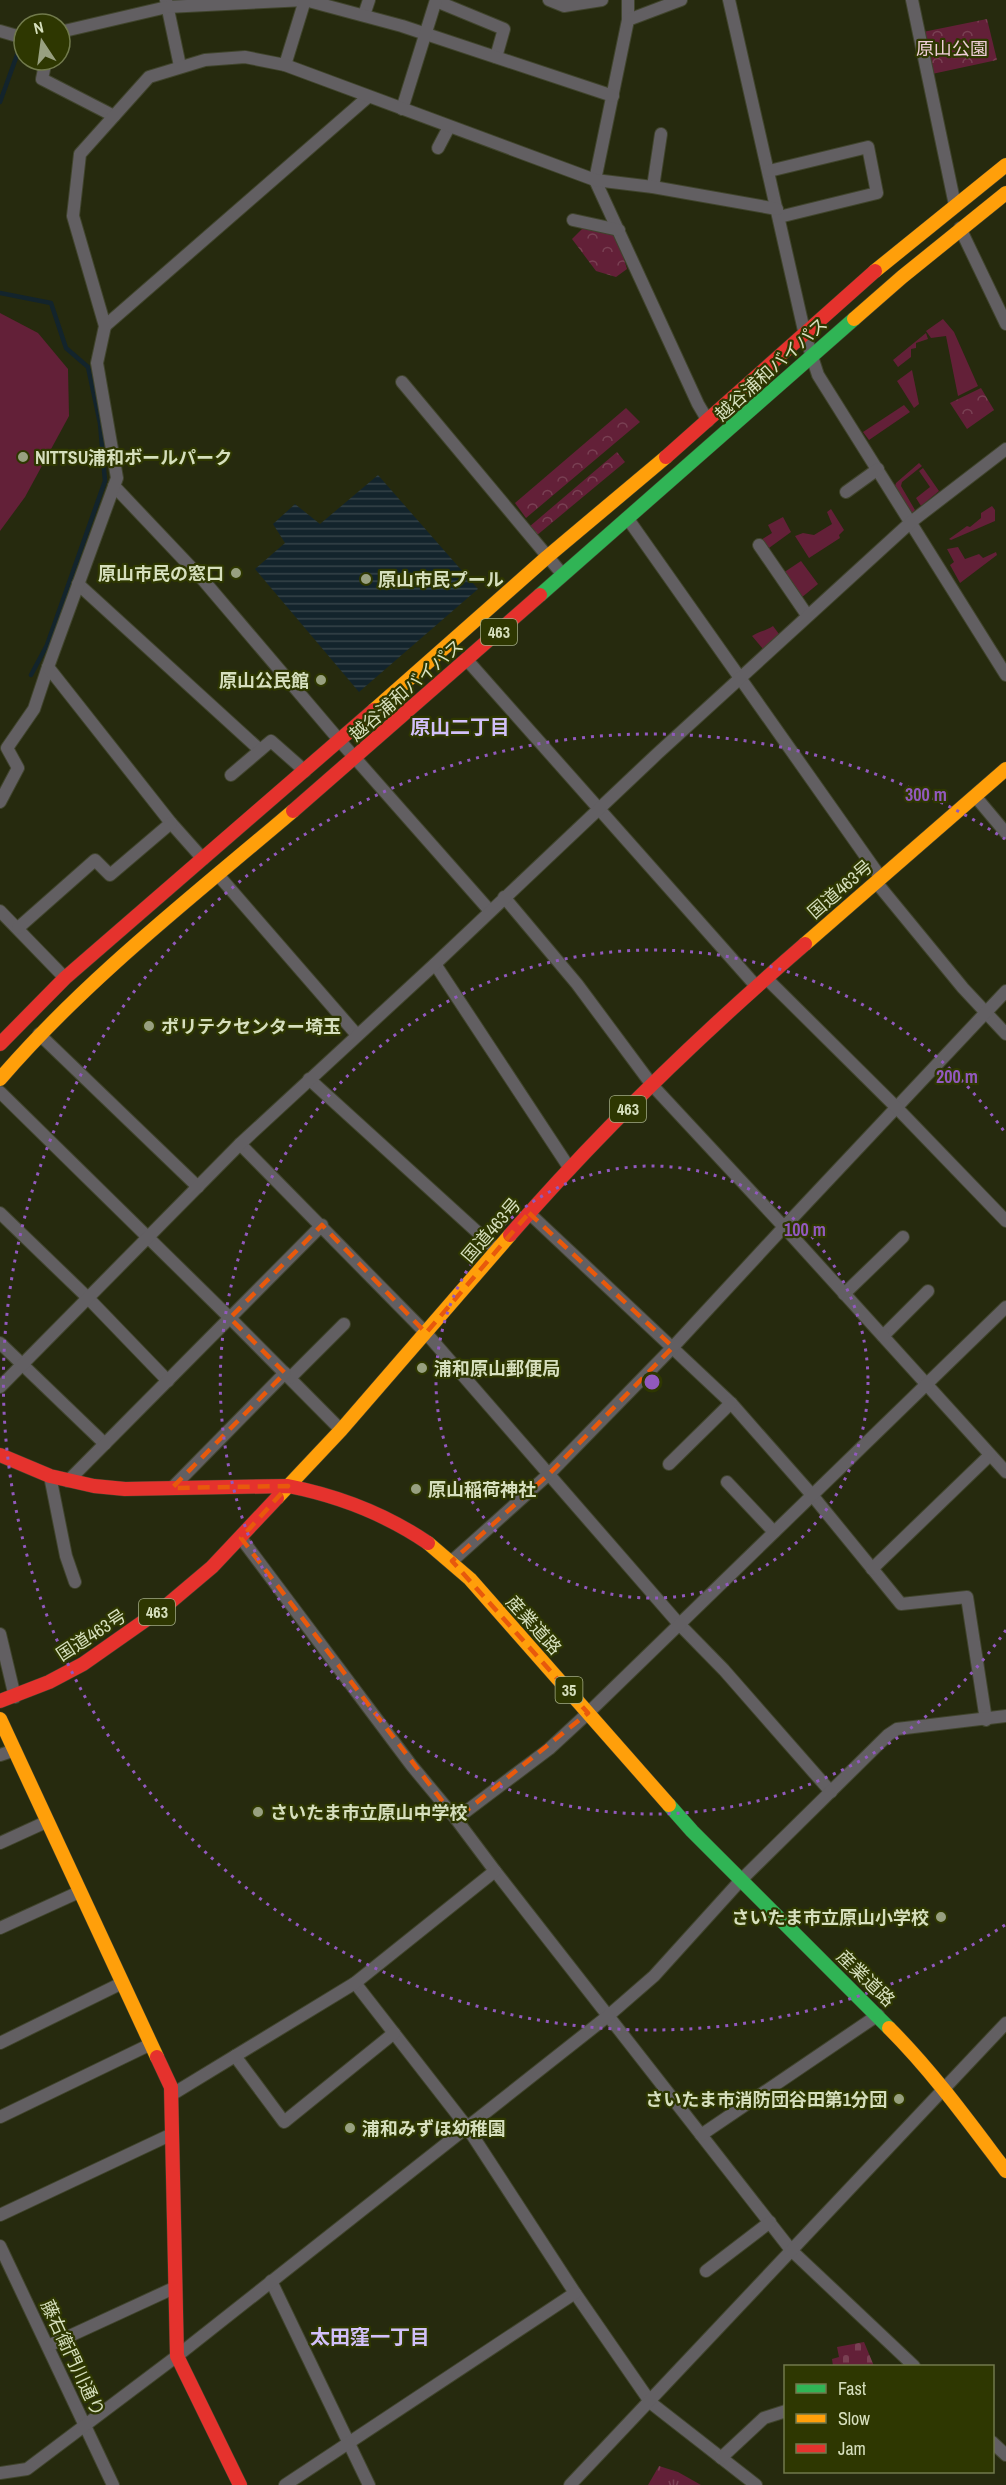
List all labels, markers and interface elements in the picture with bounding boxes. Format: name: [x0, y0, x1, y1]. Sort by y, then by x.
north arrow: [12, 12, 72, 72]
text: N: [32, 16, 46, 39]
park label: 原山公園: [916, 36, 988, 61]
street label: 越谷浦和バイパス: [709, 312, 833, 426]
place label: NITTSU浦和ボールパーク: [35, 445, 232, 470]
marker: NITTSU浦和ボールパーク: [16, 450, 30, 464]
place label: 原山市民の窓口: [98, 561, 224, 586]
marker: 原山市民の窓口: [229, 566, 243, 580]
place label: 原山市民プール: [378, 567, 504, 592]
marker: 原山市民プール: [359, 572, 373, 586]
road number: 463: [481, 619, 517, 645]
street label: 越谷浦和バイパス: [344, 633, 468, 747]
place label: 原山公民館: [219, 668, 309, 693]
marker: 原山公民館: [314, 673, 328, 687]
district label: 原山二丁目: [410, 713, 510, 740]
text: 300 m: [905, 782, 947, 807]
street label: 国道463号: [802, 854, 878, 924]
place label: ポリテクセンター埼玉: [161, 1014, 341, 1039]
marker: ポリテクセンター埼玉: [142, 1019, 156, 1033]
text: 200 m: [936, 1064, 978, 1089]
road number: 463: [610, 1096, 646, 1122]
street label: 国道463号: [456, 1192, 526, 1268]
text: 100 m: [784, 1217, 826, 1242]
place label: 浦和原山郵便局: [434, 1356, 560, 1381]
marker: 浦和原山郵便局: [415, 1361, 429, 1375]
centre of rings: [642, 1372, 662, 1392]
place label: 原山稲荷神社: [428, 1477, 536, 1502]
marker: 原山稲荷神社: [409, 1482, 423, 1496]
street label: 産業道路: [501, 1590, 567, 1660]
road number: 463: [139, 1599, 175, 1625]
street label: 国道463号: [51, 1603, 131, 1667]
road number: 35: [556, 1677, 582, 1703]
place label: さいたま市立原山中学校: [270, 1800, 467, 1825]
marker: さいたま市立原山中学校: [251, 1805, 265, 1819]
place label: さいたま市立原山小学校: [732, 1905, 929, 1930]
marker: さいたま市立原山小学校: [934, 1910, 948, 1924]
street label: 産業道路: [831, 1944, 901, 2012]
place label: さいたま市消防団谷田第1分団: [645, 2087, 887, 2112]
marker: さいたま市消防団谷田第1分団: [892, 2092, 906, 2106]
place label: 浦和みずほ幼稚園: [362, 2116, 506, 2141]
marker: 浦和みずほ幼稚園: [343, 2121, 357, 2135]
street label: 藤右衛門川通り: [35, 2296, 111, 2420]
district label: 太田窪一丁目: [310, 2323, 430, 2350]
legend: [784, 2365, 994, 2473]
text: Fast: [838, 2376, 866, 2401]
text: Slow: [838, 2406, 870, 2431]
text: Jam: [838, 2436, 866, 2461]

